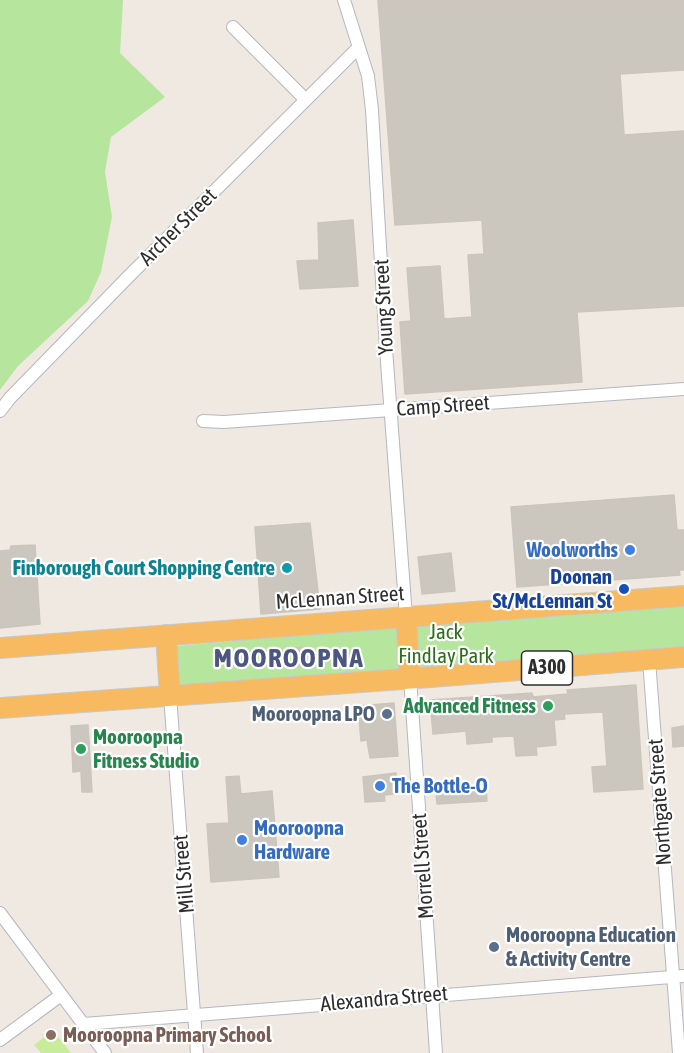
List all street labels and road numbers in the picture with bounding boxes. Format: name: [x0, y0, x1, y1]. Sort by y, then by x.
street label: Archer Street: [134, 183, 222, 271]
street label: Young Street: [369, 258, 399, 356]
street label: Camp Street: [396, 390, 490, 422]
street label: McLennan Street: [275, 581, 405, 615]
road number: A300: [522, 651, 572, 685]
street label: Northgate Street: [643, 738, 677, 866]
street label: Morrell Street: [407, 812, 439, 920]
street label: Mill Street: [168, 834, 200, 914]
street label: Alexandra Street: [319, 981, 449, 1017]

